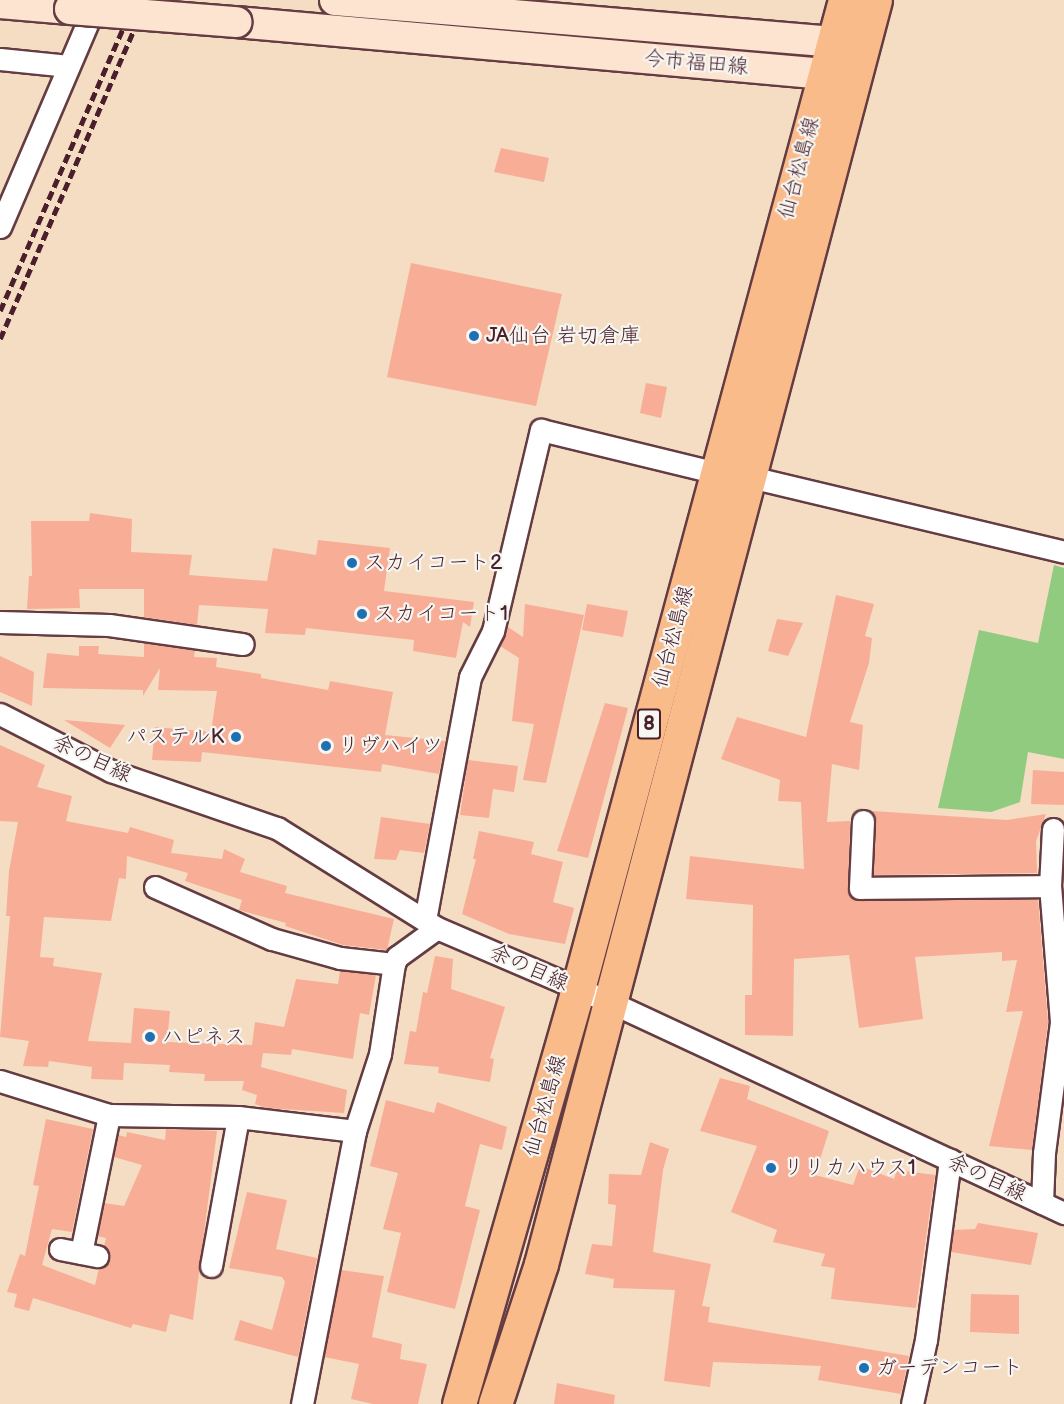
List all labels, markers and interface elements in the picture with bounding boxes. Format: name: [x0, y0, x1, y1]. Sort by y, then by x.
street label: 今市福田線: [643, 46, 749, 80]
street label: 仙台松島線: [773, 114, 825, 222]
place label: JA仙台 岩切倉庫: [486, 323, 641, 349]
marker: JA仙台 岩切倉庫: [467, 329, 481, 343]
place label: スカイコート2: [364, 550, 502, 576]
marker: スカイコート2: [345, 556, 359, 570]
street label: 仙台松島線: [647, 583, 699, 691]
place label: スカイコート1: [374, 601, 508, 627]
marker: スカイコート1: [355, 607, 369, 621]
road number: 8: [636, 707, 662, 741]
place label: パステルK: [126, 724, 224, 750]
street label: 余の目線: [49, 730, 135, 788]
marker: パステルK: [229, 730, 243, 744]
place label: リヴハイツ: [338, 733, 443, 759]
marker: リヴハイツ: [319, 739, 333, 753]
street label: 余の目線: [486, 939, 572, 997]
place label: ハピネス: [162, 1024, 246, 1050]
marker: ハピネス: [143, 1030, 157, 1044]
street label: 仙台松島線: [518, 1052, 572, 1160]
street label: 余の目線: [944, 1149, 1030, 1207]
place label: リリカハウス1: [783, 1155, 917, 1181]
marker: リリカハウス1: [764, 1161, 778, 1175]
place label: ガーデンコート: [876, 1355, 1023, 1381]
marker: ガーデンコート: [857, 1361, 871, 1375]

